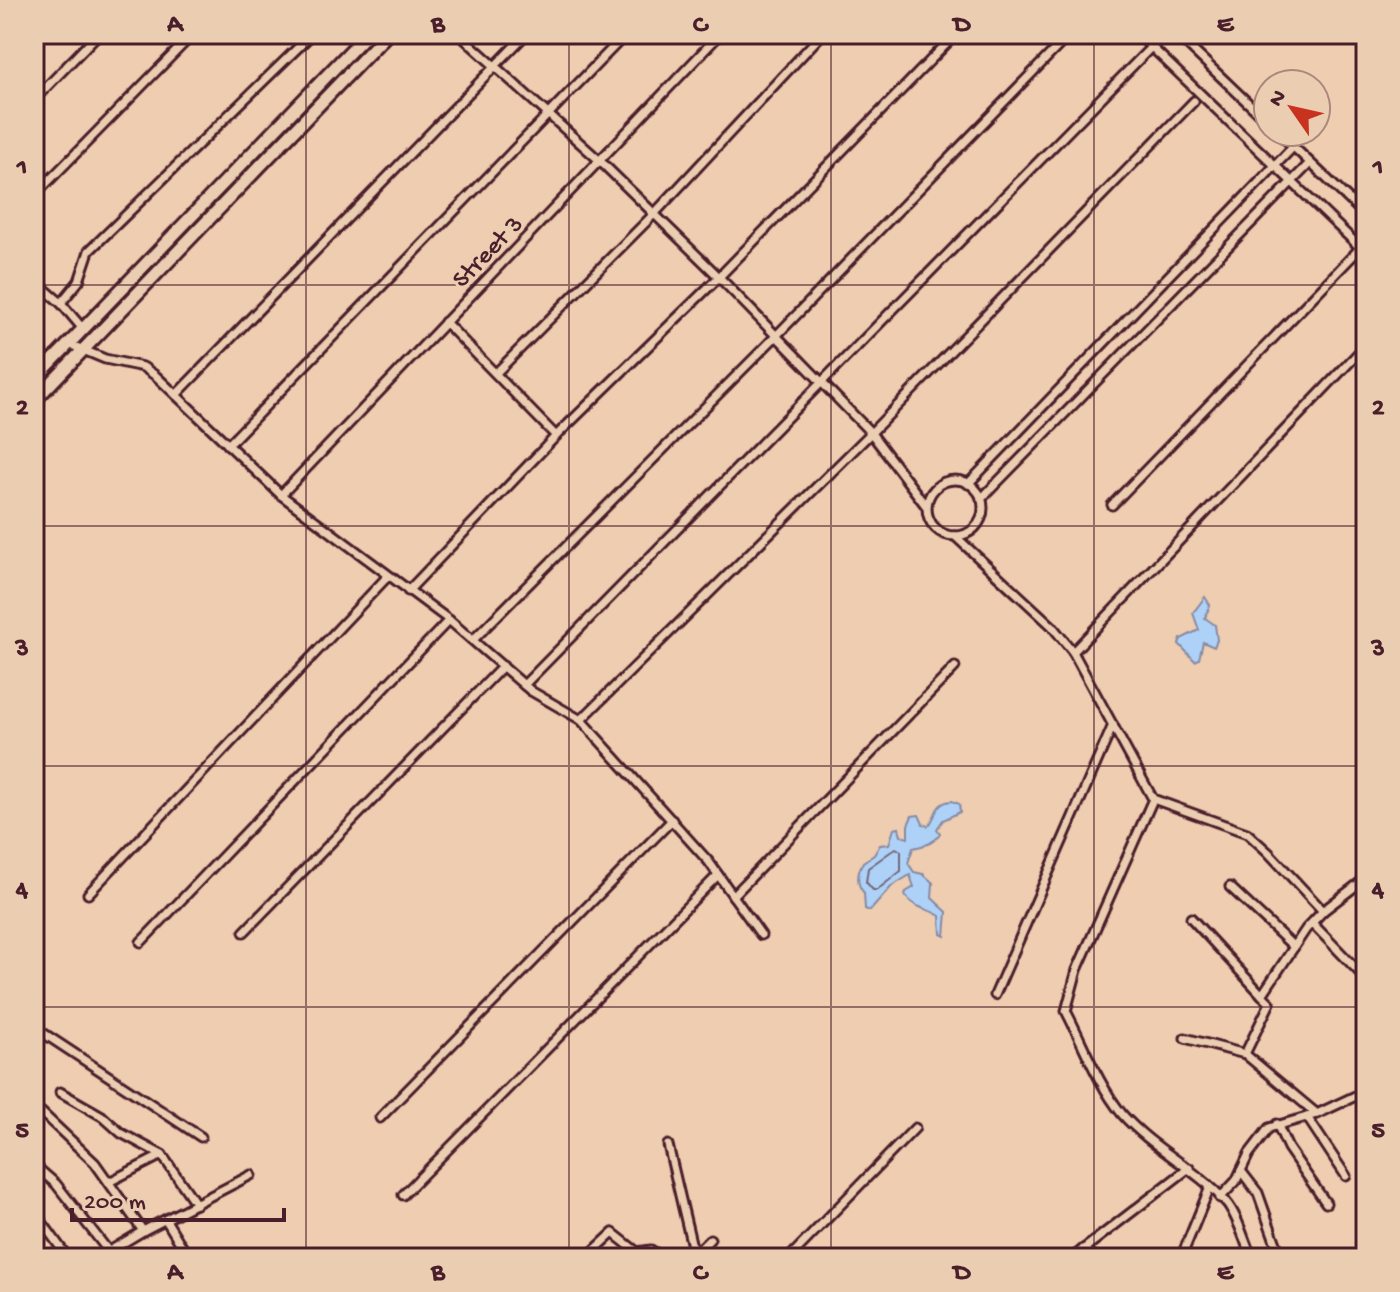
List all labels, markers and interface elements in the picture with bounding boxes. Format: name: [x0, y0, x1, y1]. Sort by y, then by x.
text: A: [166, 11, 184, 42]
text: B: [430, 11, 446, 42]
text: C: [693, 11, 710, 42]
text: D: [952, 11, 972, 42]
text: E: [1217, 11, 1235, 42]
north arrow: [1252, 68, 1332, 148]
text: N: [1264, 86, 1294, 112]
text: 1: [16, 154, 27, 185]
text: 1: [1372, 154, 1383, 185]
street label: Street 3: [447, 210, 531, 296]
text: 2: [16, 394, 29, 425]
text: 2: [1372, 394, 1385, 425]
text: 3: [14, 635, 29, 666]
text: 3: [1370, 635, 1385, 666]
text: 4: [15, 876, 29, 907]
text: 4: [1371, 876, 1385, 907]
text: 5: [15, 1117, 29, 1148]
text: 5: [1371, 1117, 1385, 1148]
scale bar: [72, 1172, 284, 1222]
text: 200 m: [84, 1189, 146, 1218]
text: A: [166, 1259, 184, 1290]
text: B: [430, 1259, 446, 1290]
text: C: [693, 1259, 710, 1290]
text: D: [952, 1259, 972, 1290]
text: E: [1217, 1259, 1235, 1290]

